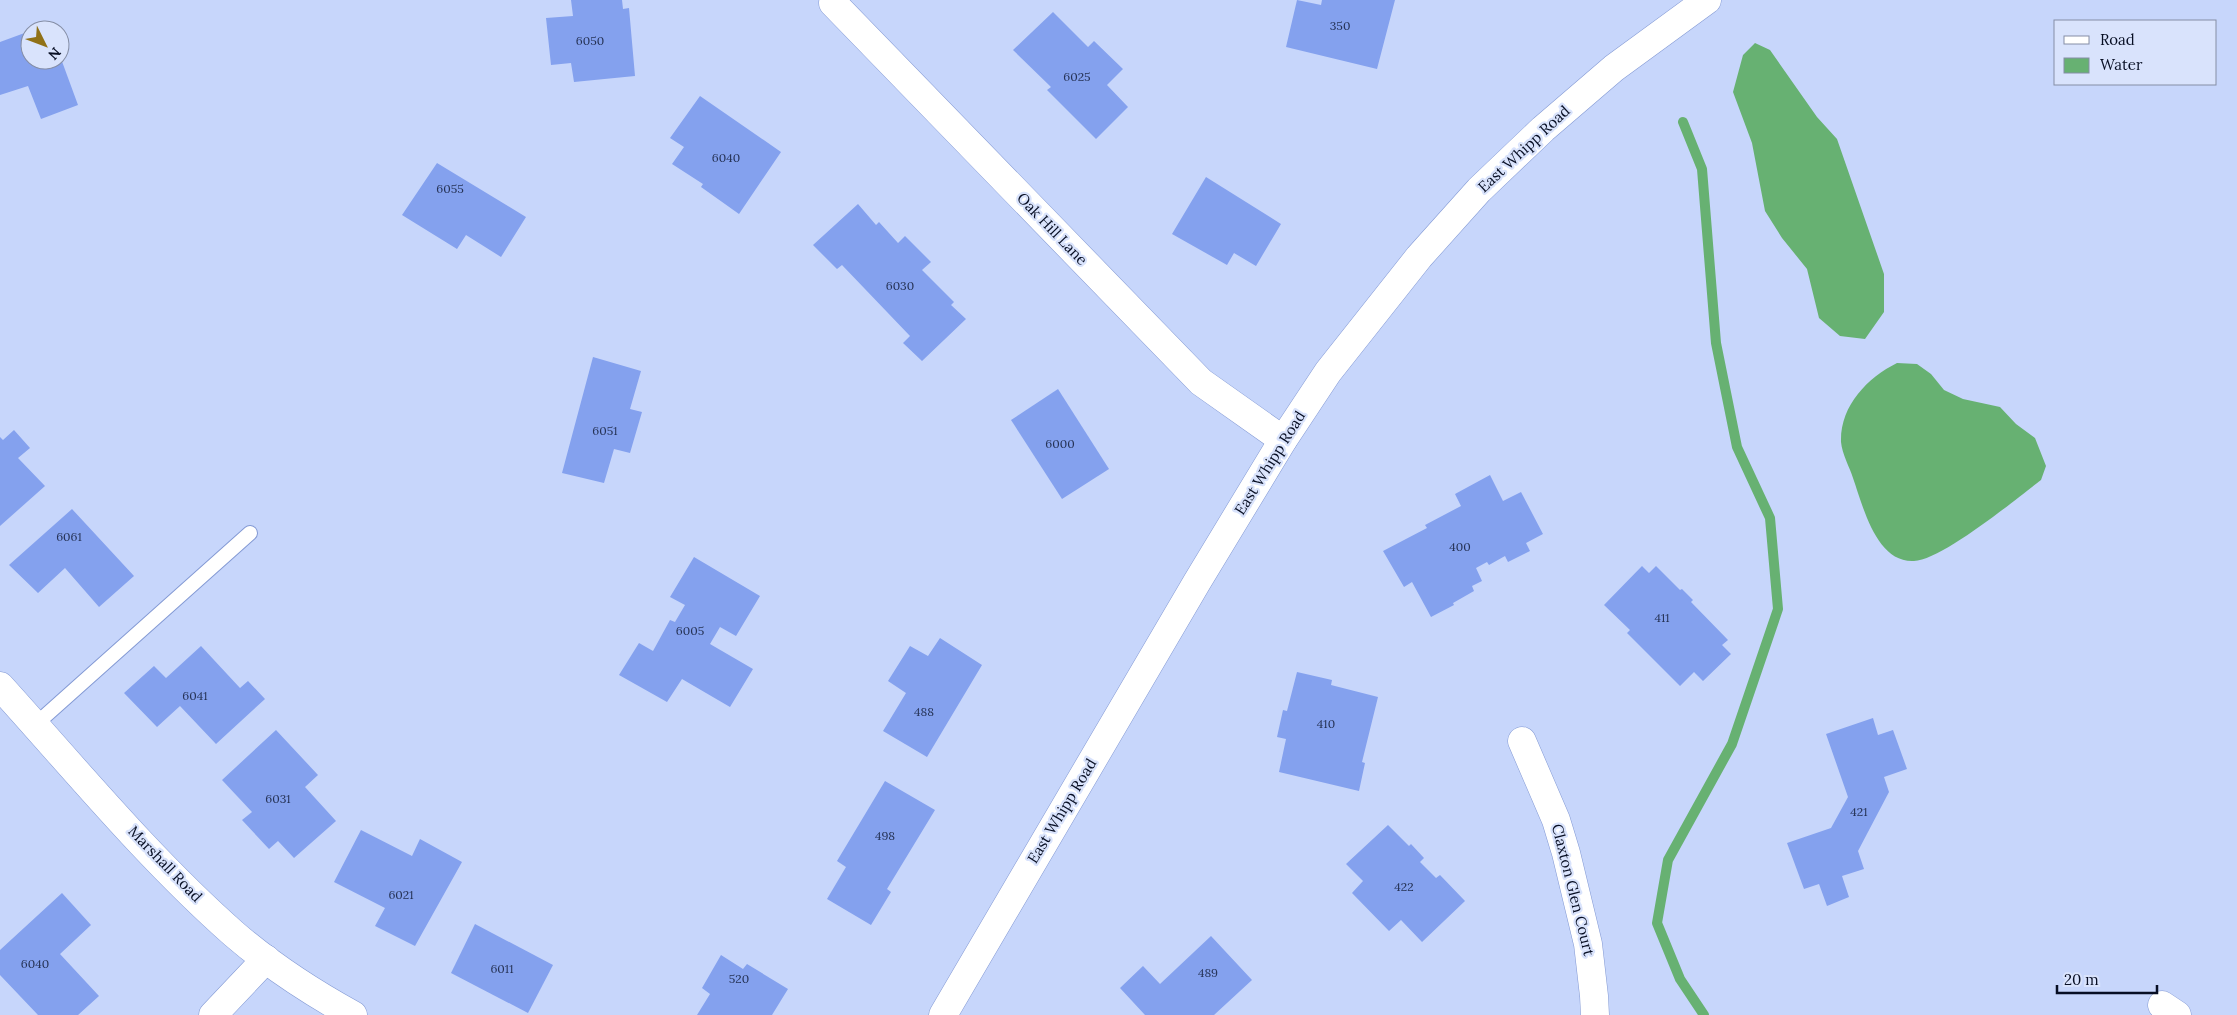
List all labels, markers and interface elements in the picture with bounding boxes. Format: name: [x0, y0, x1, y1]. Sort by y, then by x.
house number: 350: [1330, 18, 1350, 33]
north arrow: [20, 20, 70, 70]
legend: [2054, 20, 2217, 85]
text: Road: [2100, 30, 2135, 49]
house number: 6050: [576, 33, 604, 48]
text: N: [44, 44, 65, 64]
text: Water: [2100, 55, 2143, 74]
house number: 6025: [1063, 69, 1091, 84]
street label: East Whipp Road: [1474, 101, 1574, 196]
house number: 6040: [712, 150, 740, 165]
house number: 6055: [436, 181, 464, 196]
street label: Oak Hill Lane: [1013, 188, 1092, 269]
house number: 6030: [886, 278, 914, 293]
street label: East Whipp Road: [1230, 407, 1309, 518]
house number: 6051: [592, 423, 618, 438]
house number: 6000: [1045, 436, 1075, 451]
house number: 6061: [56, 529, 82, 544]
house number: 400: [1449, 539, 1471, 554]
house number: 411: [1654, 610, 1670, 625]
house number: 6005: [676, 623, 704, 638]
house number: 6041: [182, 688, 208, 703]
house number: 488: [914, 704, 934, 719]
house number: 410: [1317, 716, 1335, 731]
street label: East Whipp Road: [1023, 755, 1100, 867]
house number: 6031: [265, 791, 291, 806]
house number: 421: [1850, 804, 1868, 819]
street label: Marshall Road: [124, 822, 206, 906]
street label: Claxton Glen Court: [1548, 822, 1599, 958]
house number: 498: [875, 828, 895, 843]
house number: 422: [1394, 879, 1414, 894]
house number: 6021: [388, 887, 414, 902]
house number: 6040: [21, 956, 49, 971]
house number: 6011: [490, 961, 514, 976]
scale bar: [2057, 962, 2157, 994]
house number: 489: [1198, 965, 1218, 980]
text: 20 m: [2064, 970, 2099, 989]
house number: 520: [729, 971, 749, 986]

